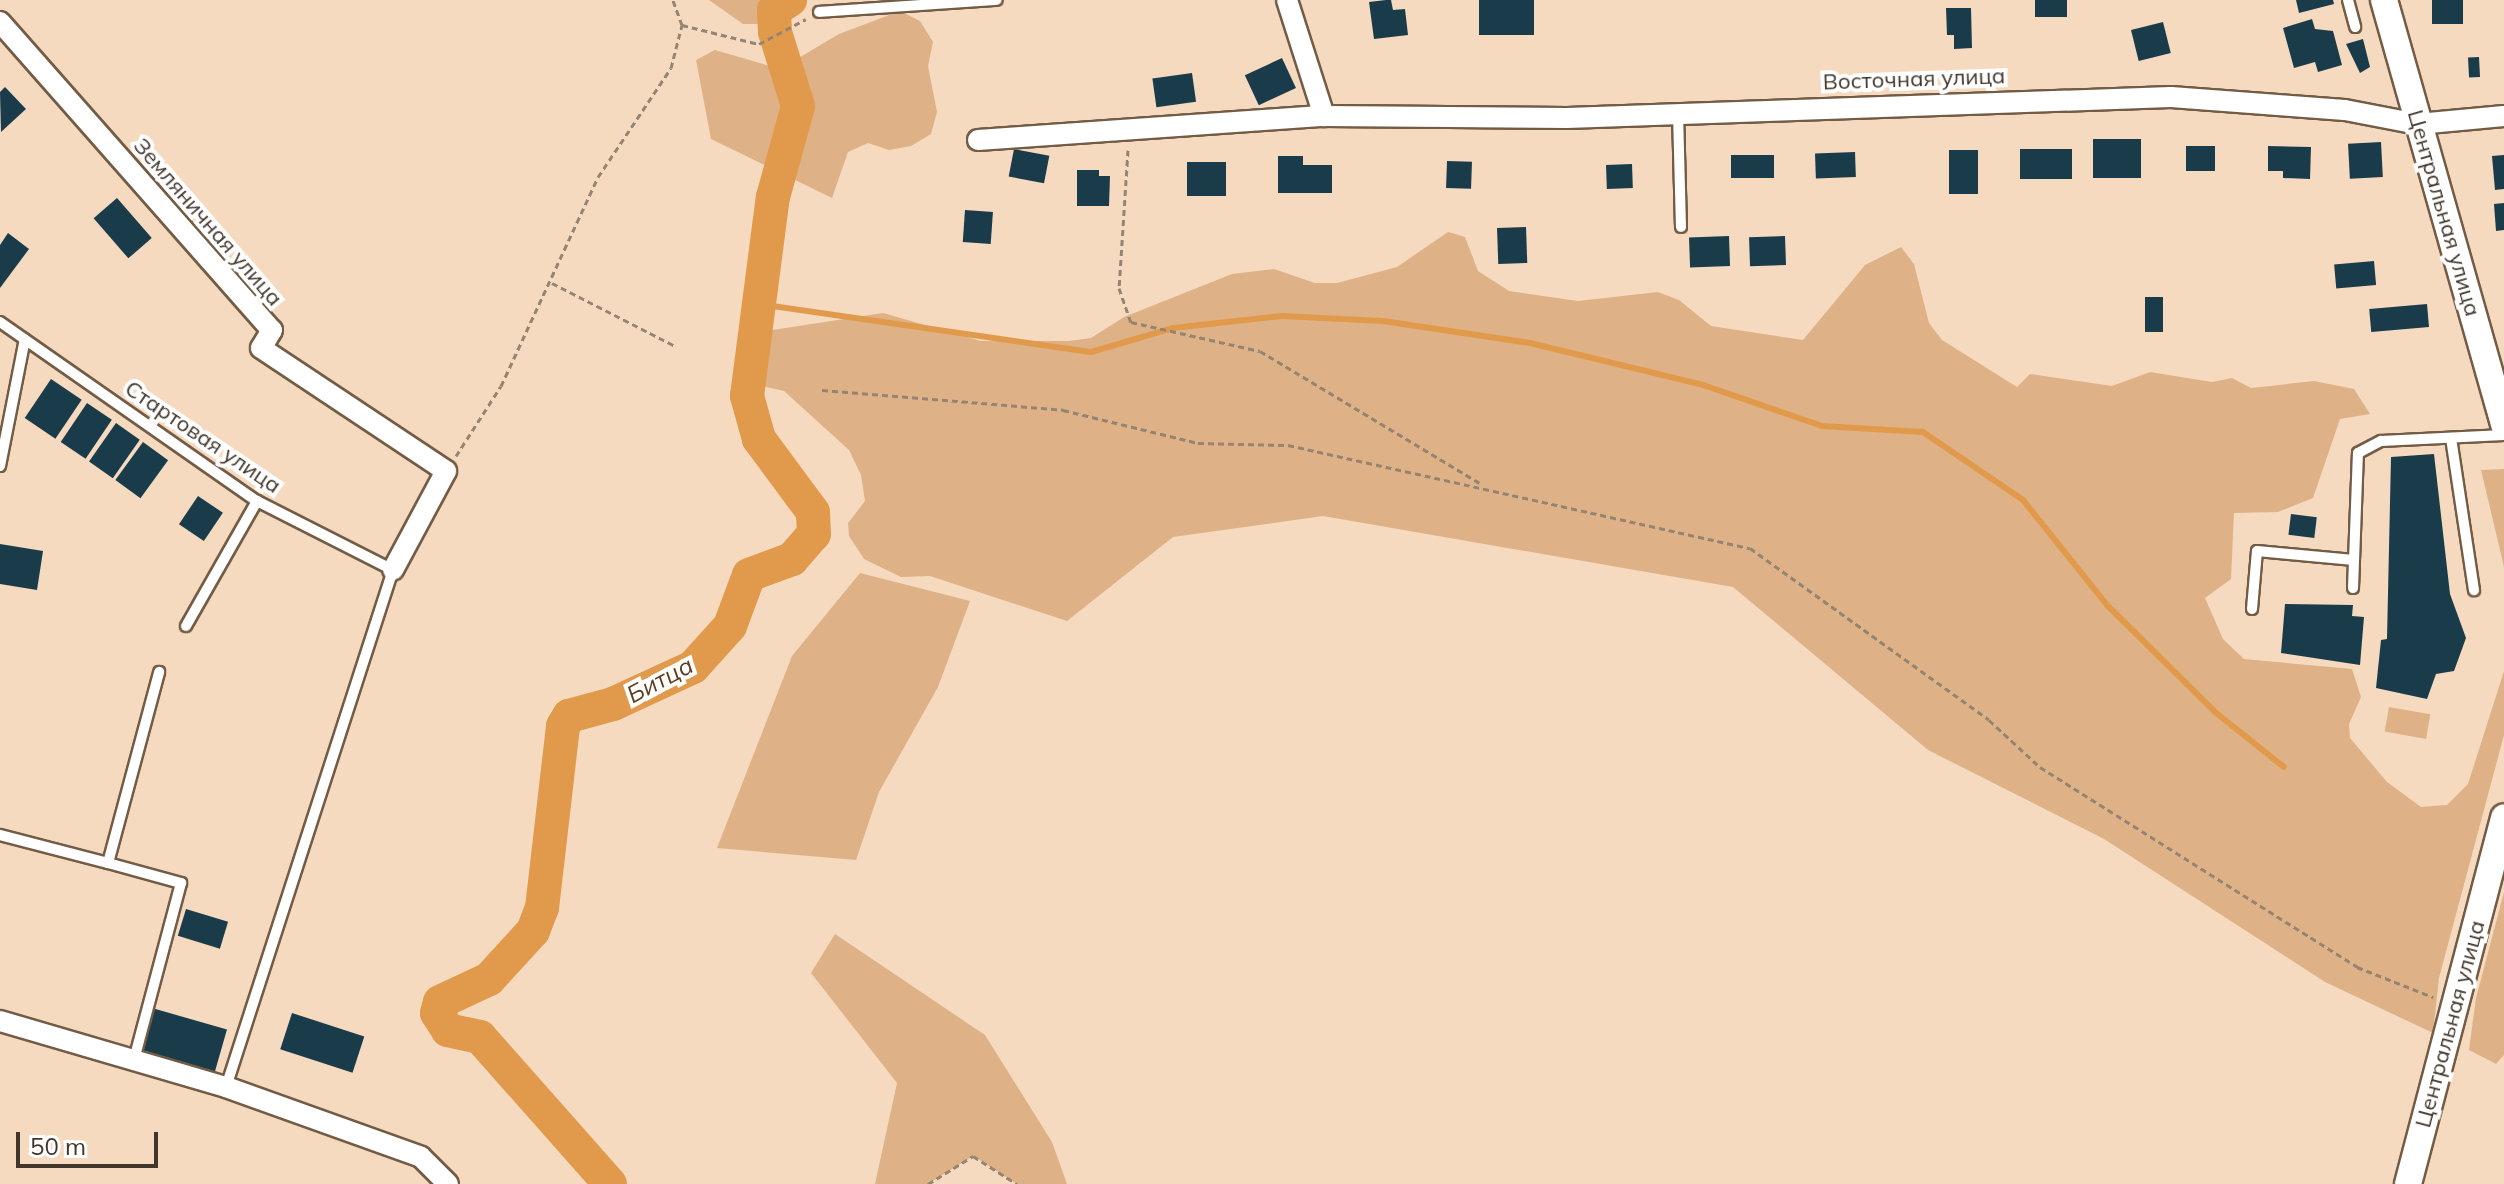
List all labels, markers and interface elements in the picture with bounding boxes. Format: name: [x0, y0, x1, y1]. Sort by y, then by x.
street label: Восточная улица: [1822, 63, 2006, 95]
street label: Центральная улица: [2402, 107, 2486, 319]
street label: Земляничная улица: [128, 133, 288, 311]
street label: Стартовая улица: [120, 375, 286, 499]
water label: Битца: [622, 651, 698, 709]
street label: Центральная улица: [2410, 918, 2490, 1130]
scale bar: [20, 1116, 162, 1166]
text: 50 m: [30, 1131, 86, 1161]

